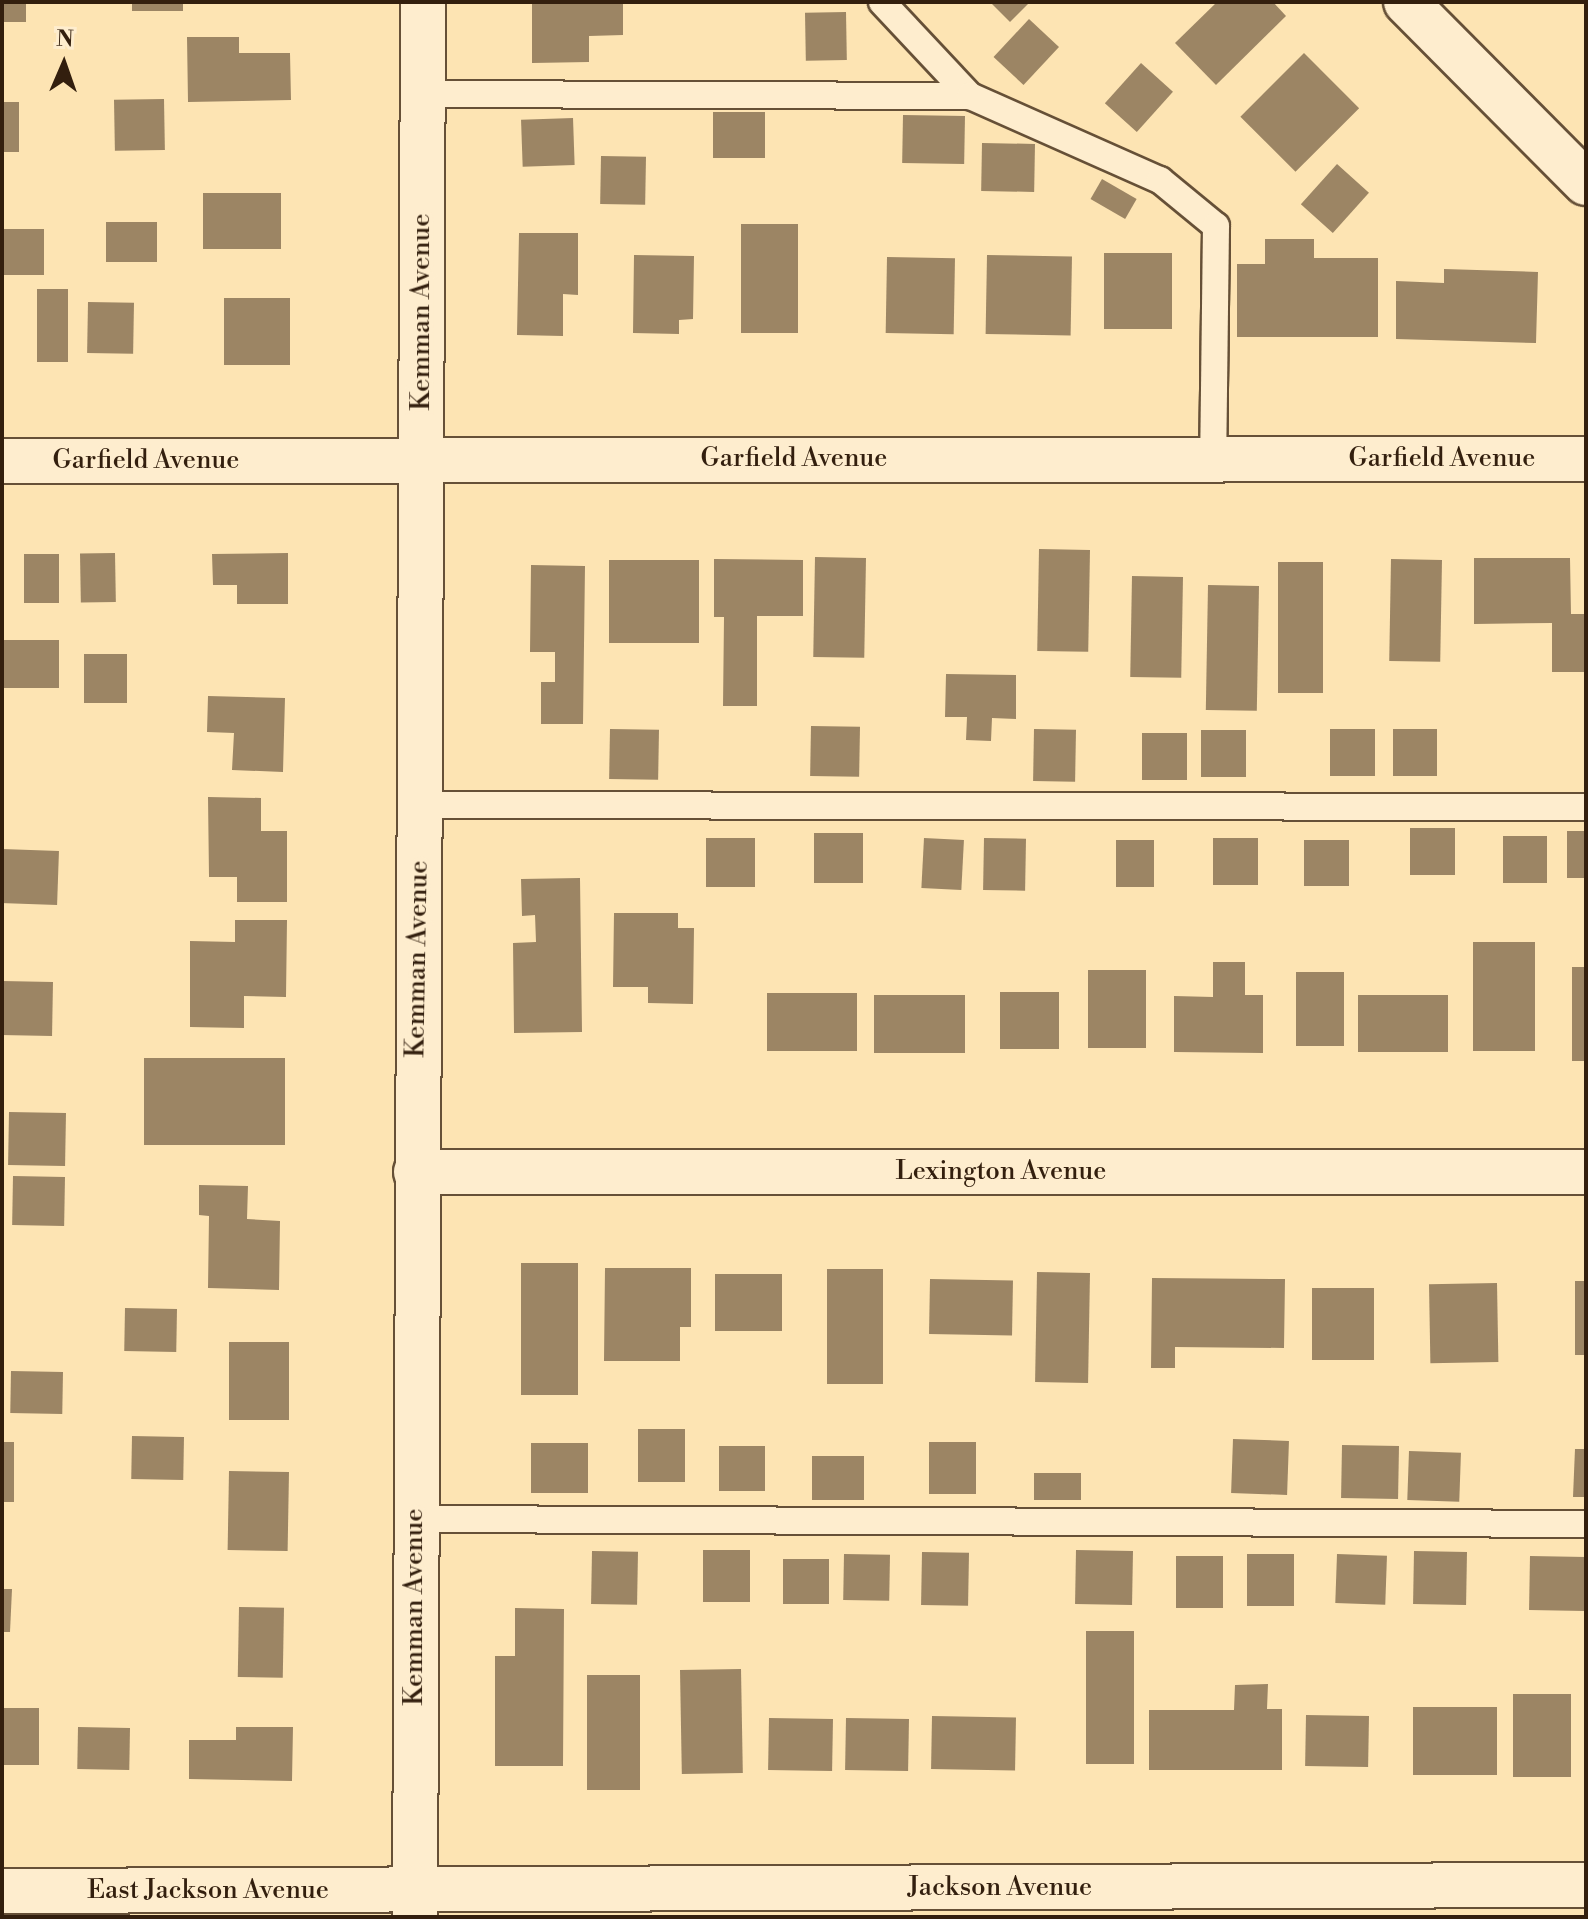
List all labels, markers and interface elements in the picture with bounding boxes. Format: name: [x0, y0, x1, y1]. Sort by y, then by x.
north arrow: [24, 24, 104, 104]
text: N: [56, 26, 74, 53]
street label: Kemman Avenue: [406, 213, 438, 411]
street label: Garfield Avenue: [701, 443, 887, 475]
street label: Garfield Avenue: [1349, 443, 1535, 475]
street label: Garfield Avenue: [53, 445, 239, 477]
street label: Kemman Avenue: [401, 860, 435, 1058]
street label: Lexington Avenue: [896, 1156, 1106, 1188]
street label: Kemman Avenue: [399, 1508, 431, 1706]
street label: Jackson Avenue: [908, 1872, 1092, 1904]
street label: East Jackson Avenue: [87, 1875, 329, 1907]

